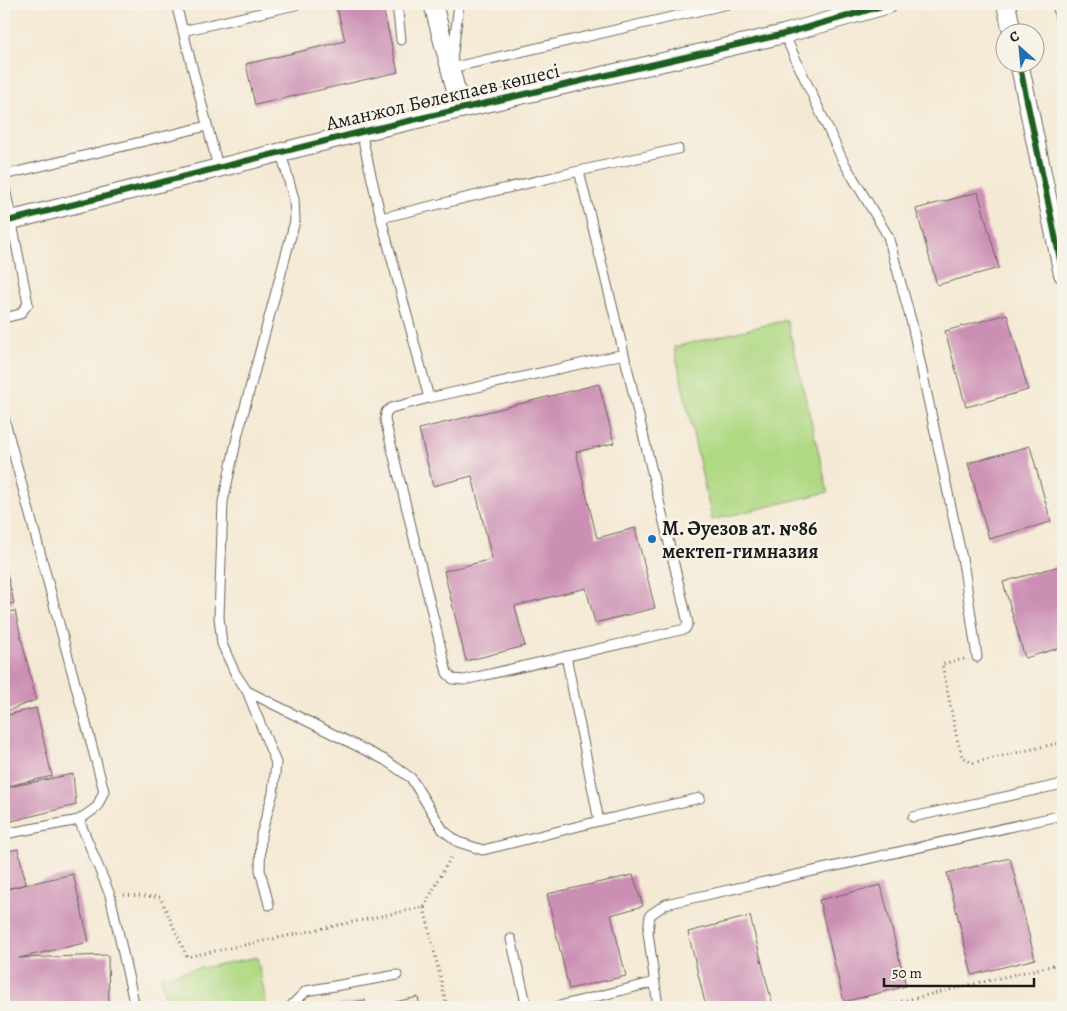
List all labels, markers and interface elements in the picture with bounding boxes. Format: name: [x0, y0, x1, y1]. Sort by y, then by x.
north arrow: [994, 22, 1044, 72]
text: С: [1006, 26, 1023, 47]
street label: Аманжол Бөлекпаев көшесі: [323, 57, 562, 137]
place label: М. Әуезов ат. №86 мектеп-гимназия: [662, 515, 819, 565]
marker: М. Әуезов ат. №86 мектеп-гимназия: [646, 533, 658, 545]
scale bar: [884, 956, 1034, 988]
text: 50 m: [892, 963, 922, 983]

